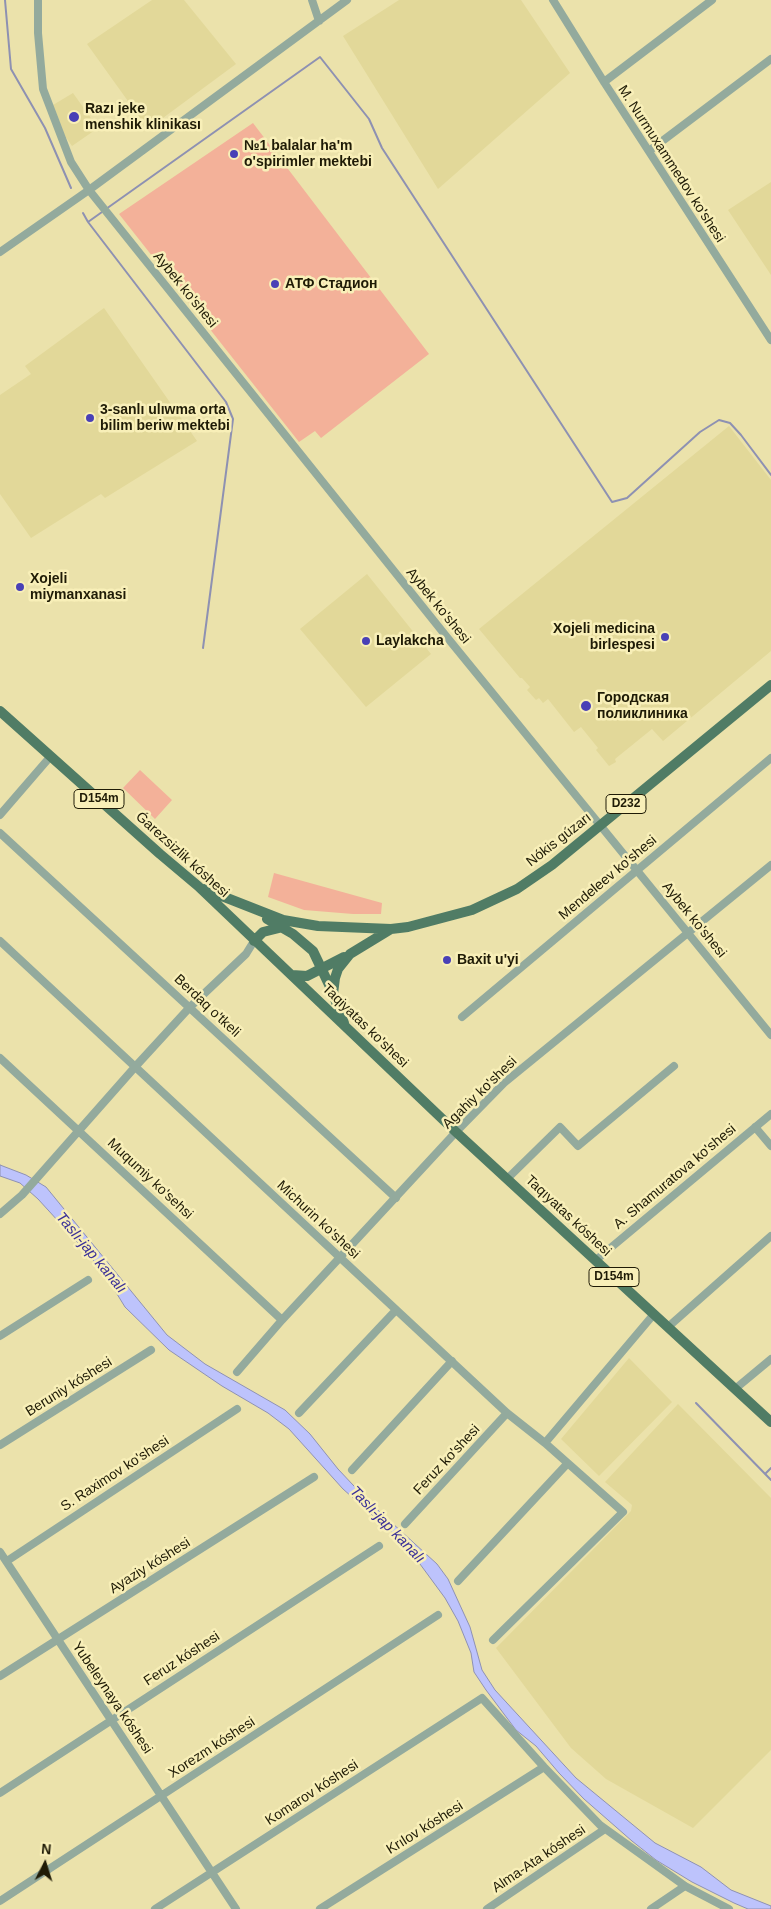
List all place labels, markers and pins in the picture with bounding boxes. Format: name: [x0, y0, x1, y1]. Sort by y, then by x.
place label: Razı jeke menshik klinikası: [85, 101, 201, 134]
marker: Razı jeke menshik klinikası: [67, 110, 81, 124]
place label: №1 balalar ha'm o'spirimler mektebi: [244, 138, 372, 170]
marker: №1 balalar ha'm o'spirimler mektebi: [228, 148, 240, 160]
place label: АТФ Стадион: [285, 276, 378, 292]
marker: АТФ Стадион: [269, 278, 281, 290]
place label: 3-sanlı ulıwma orta bilim beriw mektebi: [100, 402, 230, 434]
marker: 3-sanlı ulıwma orta bilim beriw mektebi: [84, 412, 96, 424]
place label: Xojeli miymanxanasi: [30, 571, 126, 604]
marker: Xojeli miymanxanasi: [14, 581, 26, 593]
place label: Xojeli medicina birlespesi: [553, 621, 655, 654]
marker: Xojeli medicina birlespesi: [659, 631, 671, 643]
place label: Laylakcha: [376, 633, 444, 649]
marker: Laylakcha: [360, 635, 372, 647]
place label: Городская поликлиника: [597, 690, 688, 722]
marker: Городская поликлиника: [579, 699, 593, 713]
place label: Baxit u'yi: [457, 952, 519, 968]
marker: Baxit u'yi: [441, 954, 453, 966]

